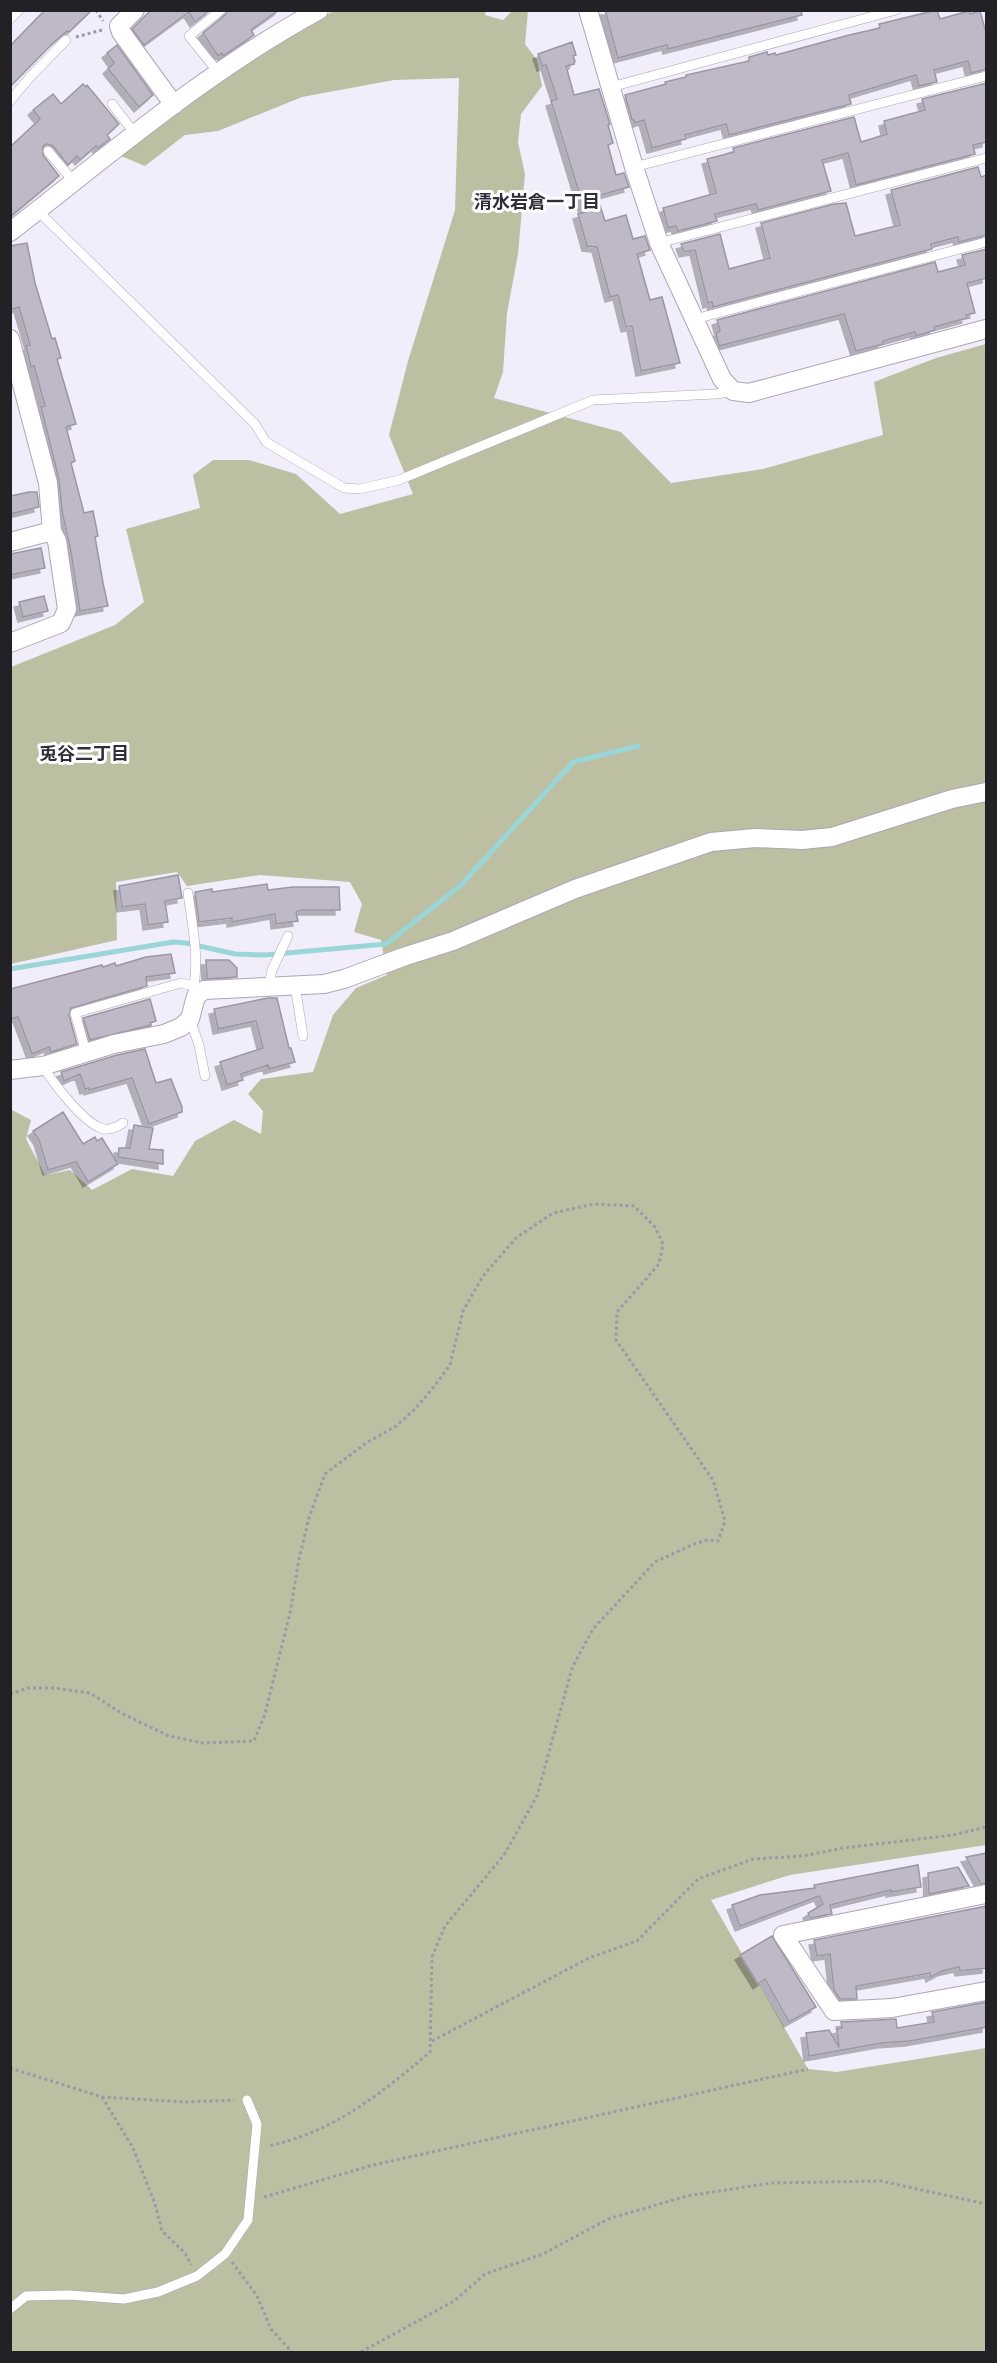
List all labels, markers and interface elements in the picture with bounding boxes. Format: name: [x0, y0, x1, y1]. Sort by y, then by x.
district label: 清水岩倉一丁目: [474, 189, 600, 213]
district label: 兎谷二丁目: [39, 741, 129, 765]

